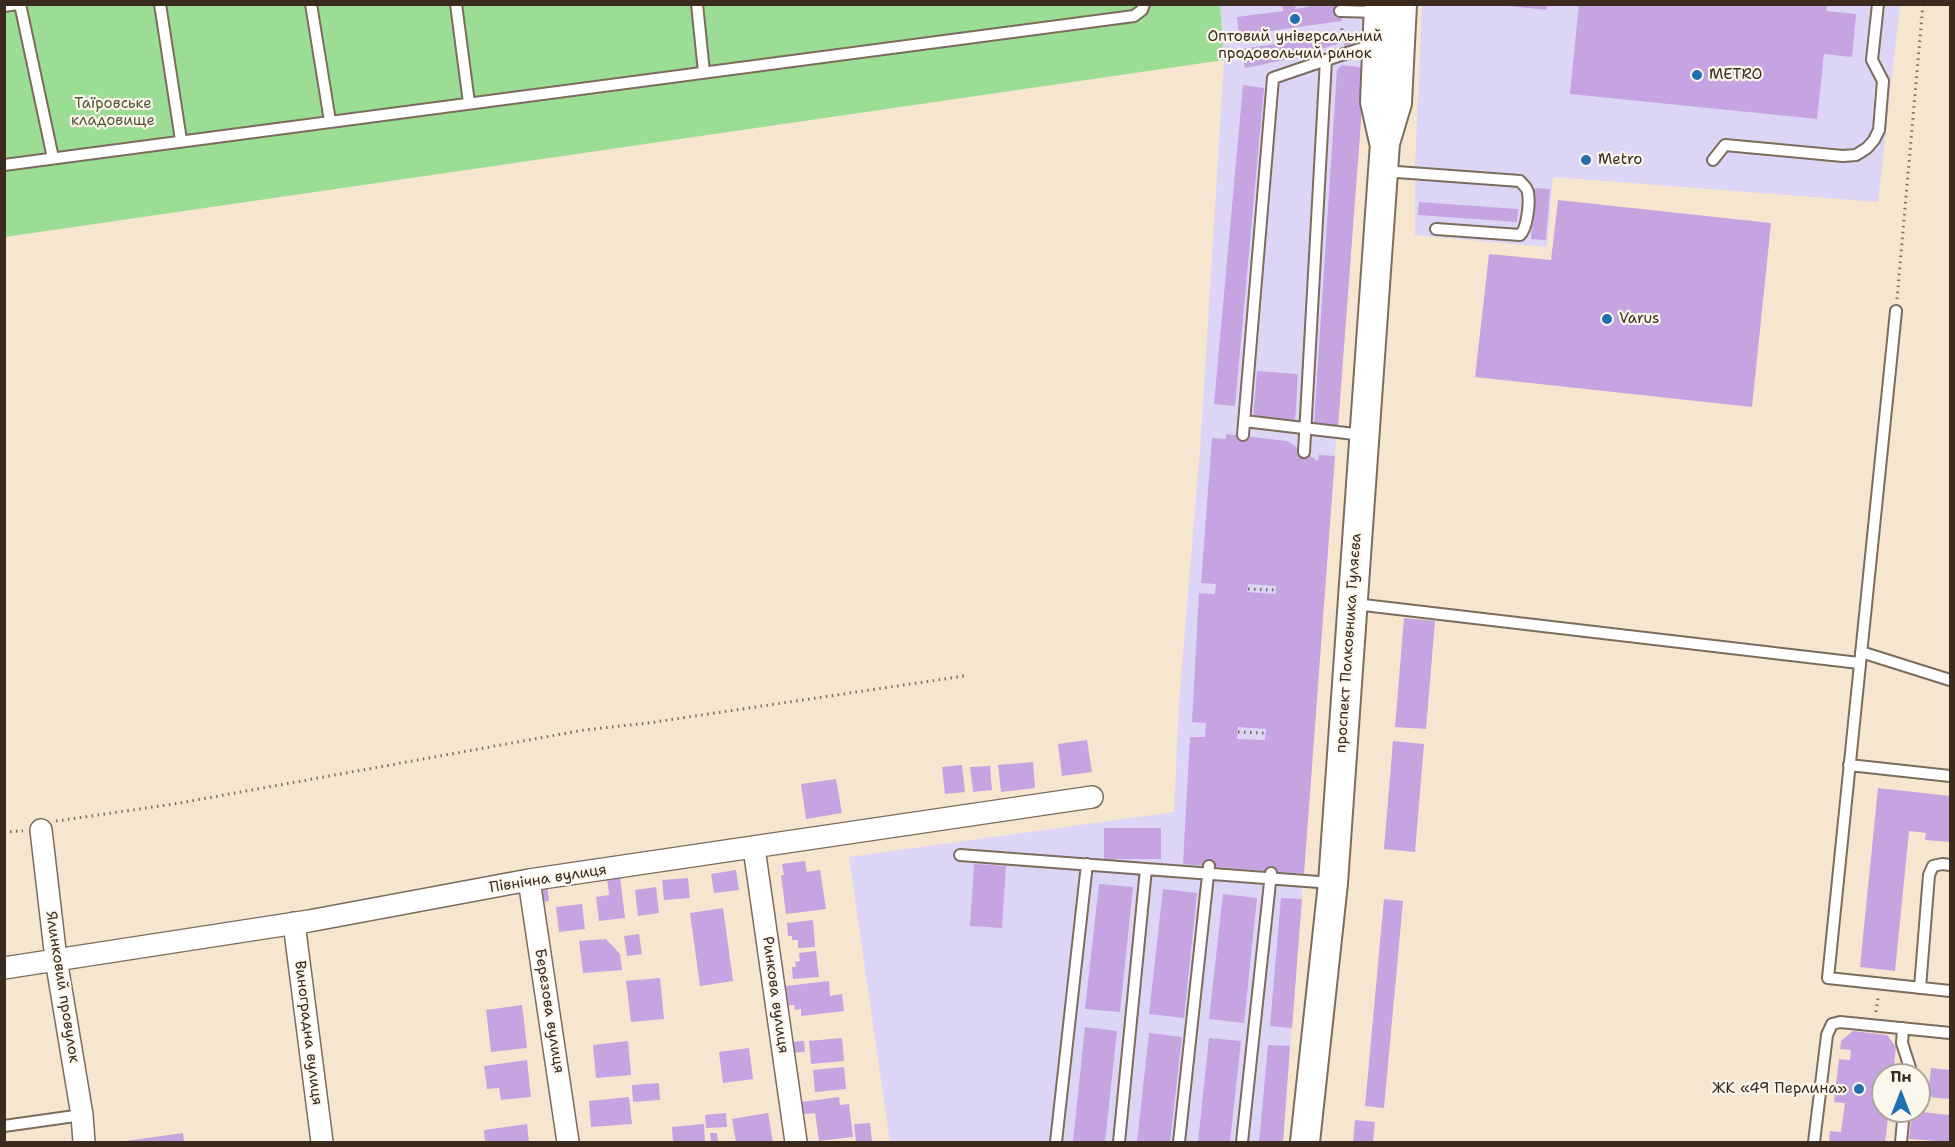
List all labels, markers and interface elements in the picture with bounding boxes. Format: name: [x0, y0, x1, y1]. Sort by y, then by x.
marker: Оптовий універсальний продовольчий ринок: [1288, 12, 1302, 26]
place label: Оптовий універсальний продовольчий ринок: [1207, 28, 1383, 63]
place label: METRO: [1709, 66, 1762, 84]
marker: METRO: [1690, 68, 1704, 82]
park label: Таїровське кладовище: [71, 95, 155, 130]
place label: Metro: [1598, 151, 1642, 169]
marker: Metro: [1579, 153, 1593, 167]
place label: Varus: [1619, 310, 1660, 328]
marker: Varus: [1600, 312, 1614, 326]
street label: проспект Полковника Гуляєва: [1332, 532, 1366, 754]
street label: Північна вулиця: [488, 861, 608, 897]
street label: Ялинковий провулок: [41, 910, 83, 1064]
street label: Ринкова вулиця: [758, 935, 792, 1055]
street label: Березова вулиця: [530, 947, 568, 1075]
street label: Виноградна вулиця: [290, 960, 326, 1106]
north arrow: [1871, 1063, 1931, 1123]
text: Пн: [1890, 1066, 1912, 1087]
place label: ЖК «49 Перлина»: [1712, 1080, 1847, 1098]
marker: ЖК «49 Перлина»: [1852, 1082, 1866, 1096]

